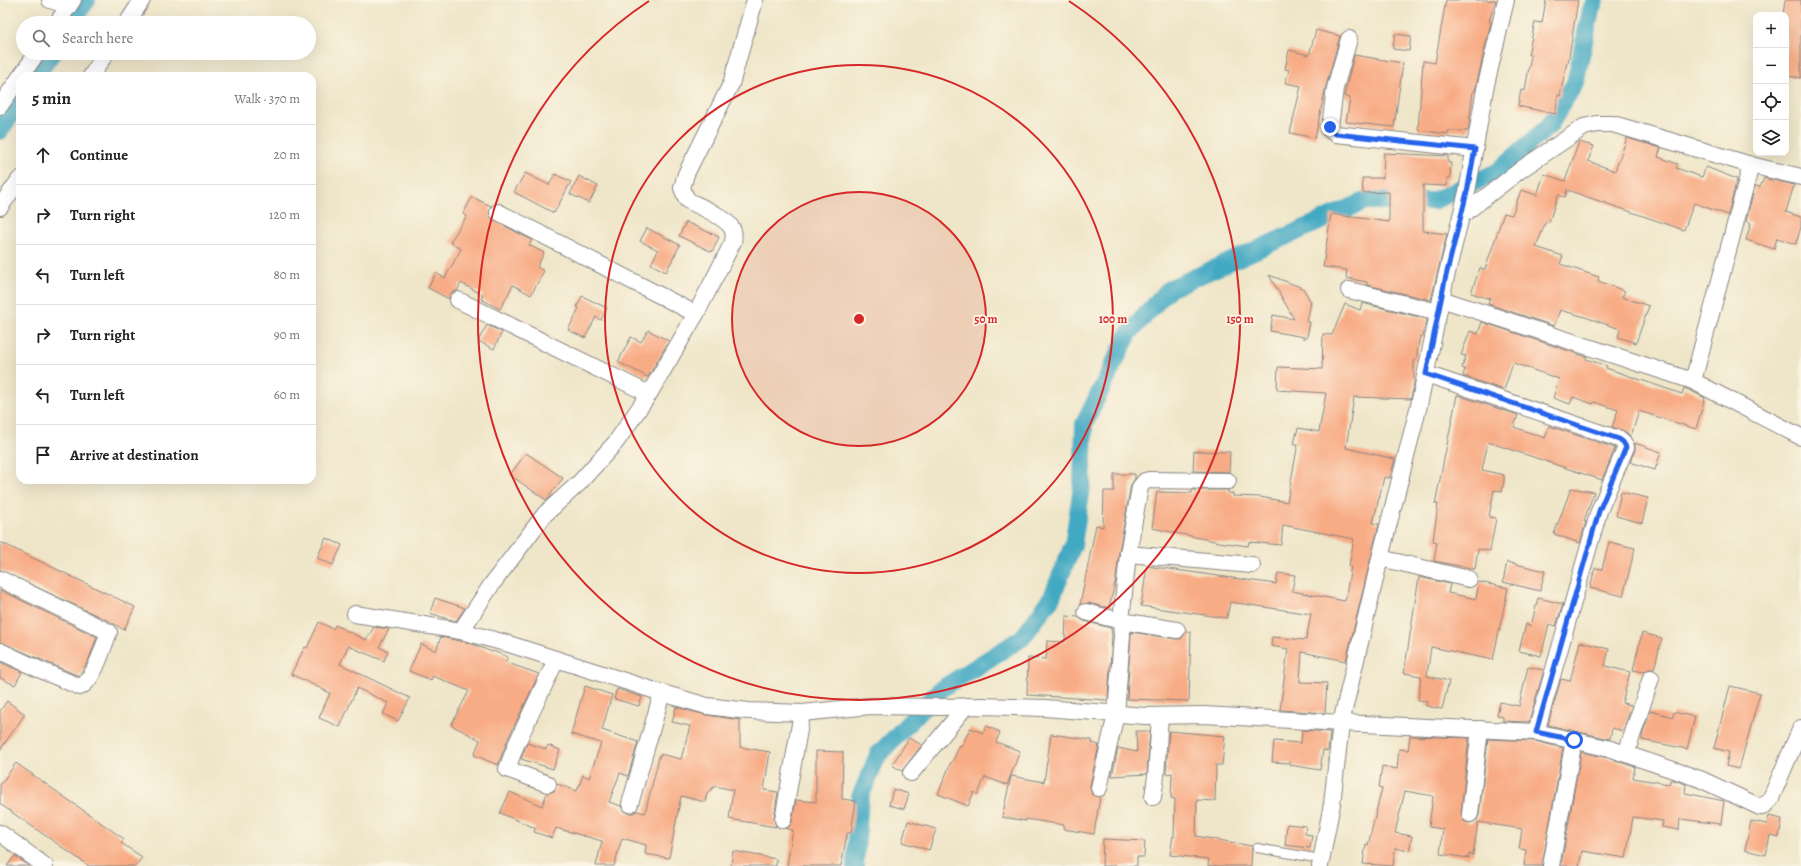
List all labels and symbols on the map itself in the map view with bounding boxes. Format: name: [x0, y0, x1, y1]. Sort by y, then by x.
route end: [1321, 118, 1339, 136]
text: 50 m: [974, 311, 998, 327]
text: 100 m: [1099, 311, 1127, 327]
text: 150 m: [1226, 311, 1254, 327]
centre of rings: [852, 312, 866, 326]
route start: [1565, 731, 1583, 749]

